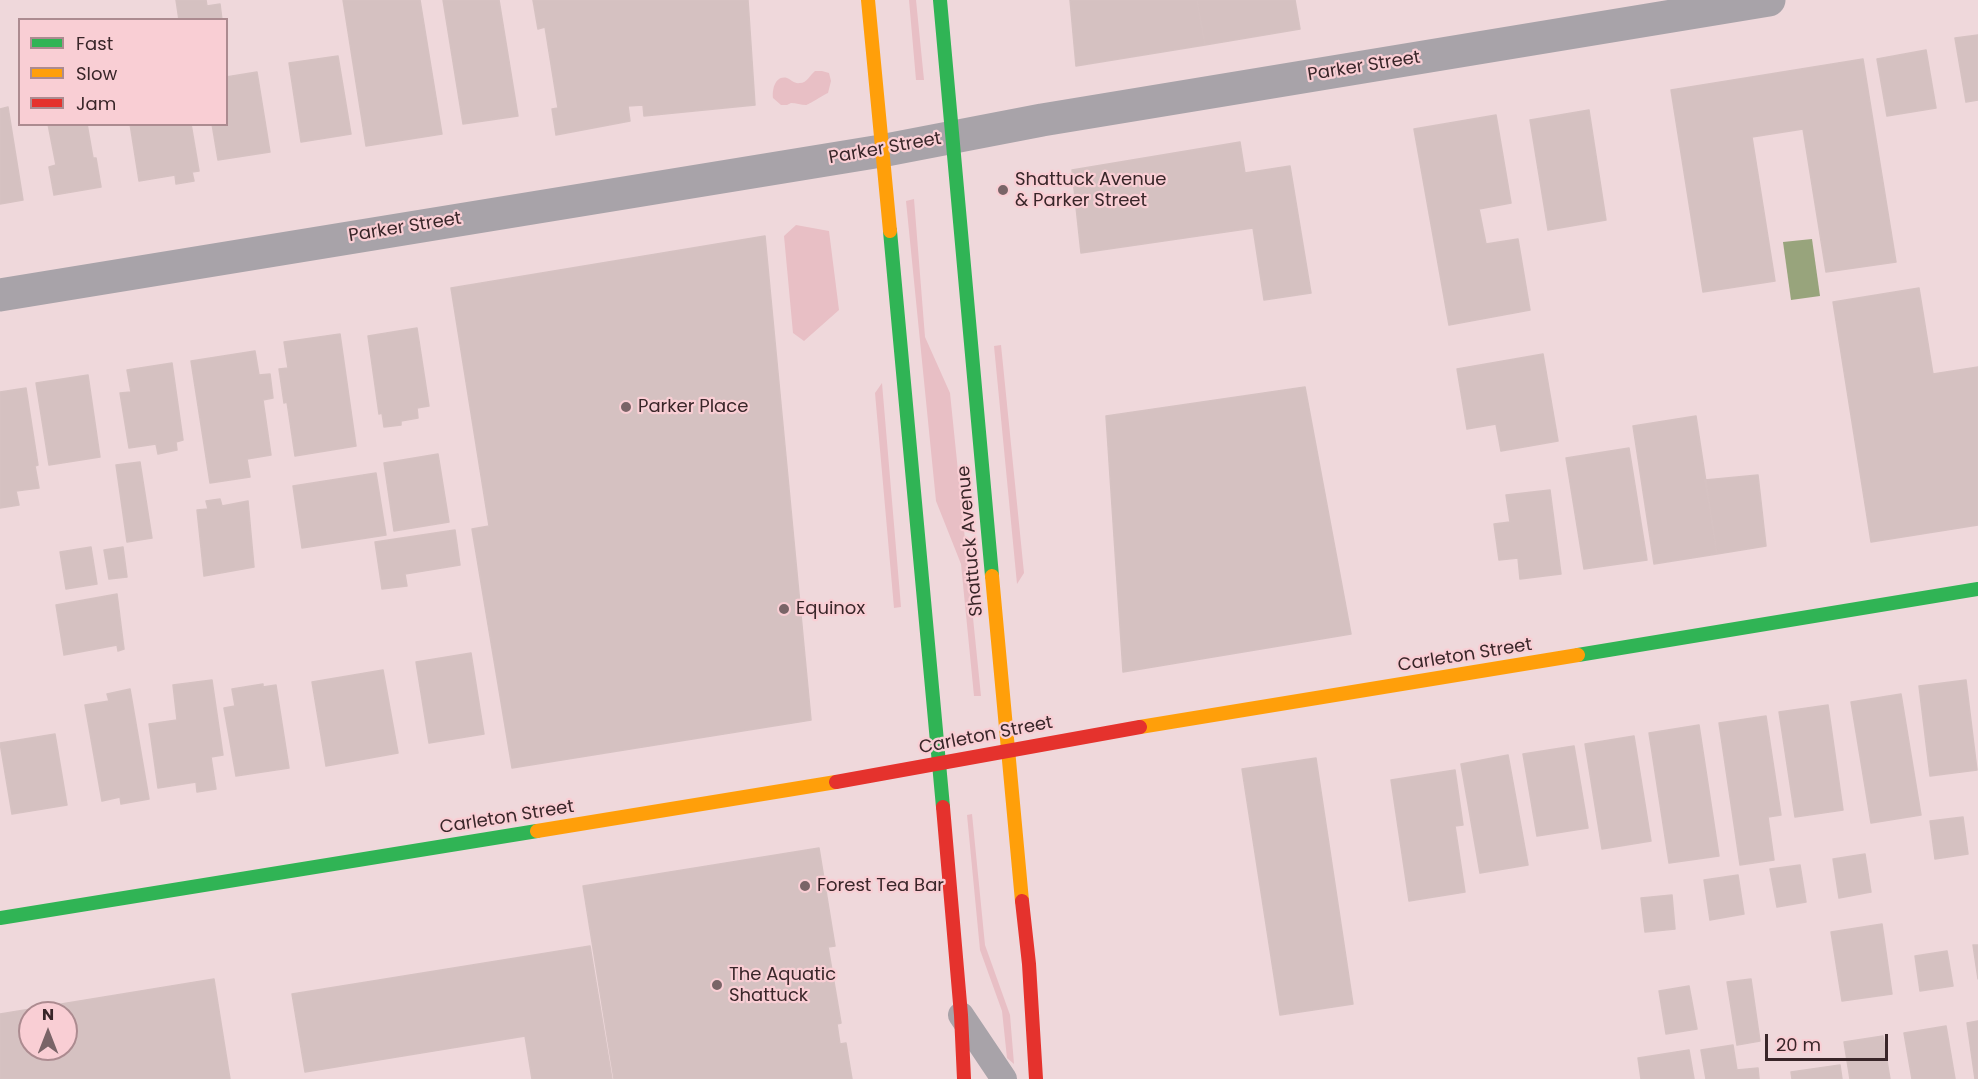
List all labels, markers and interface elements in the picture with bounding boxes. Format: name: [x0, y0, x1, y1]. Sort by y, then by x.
legend: [18, 18, 228, 126]
text: Fast: [76, 31, 113, 56]
street label: Parker Street: [1306, 47, 1422, 87]
text: Slow: [76, 61, 117, 86]
text: Jam: [76, 91, 116, 116]
street label: Parker Street: [827, 128, 943, 170]
place label: Shattuck Avenue & Parker Street: [1015, 169, 1166, 212]
marker: Shattuck Avenue & Parker Street: [996, 183, 1010, 197]
street label: Parker Street: [347, 208, 463, 248]
place label: Parker Place: [638, 396, 748, 418]
marker: Parker Place: [619, 400, 633, 414]
street label: Shattuck Avenue: [954, 465, 988, 617]
place label: Equinox: [796, 598, 865, 620]
marker: Equinox: [777, 602, 791, 616]
street label: Carleton Street: [1396, 635, 1534, 677]
street label: Carleton Street: [917, 712, 1055, 760]
street label: Carleton Street: [438, 797, 576, 839]
place label: Forest Tea Bar: [817, 875, 944, 897]
marker: Forest Tea Bar: [798, 879, 812, 893]
place label: The Aquatic Shattuck: [729, 964, 836, 1006]
marker: The Aquatic Shattuck: [710, 978, 724, 992]
north arrow: [18, 1001, 78, 1061]
text: N: [42, 1003, 54, 1026]
scale bar: [1768, 1022, 1891, 1060]
text: 20 m: [1776, 1032, 1821, 1057]

